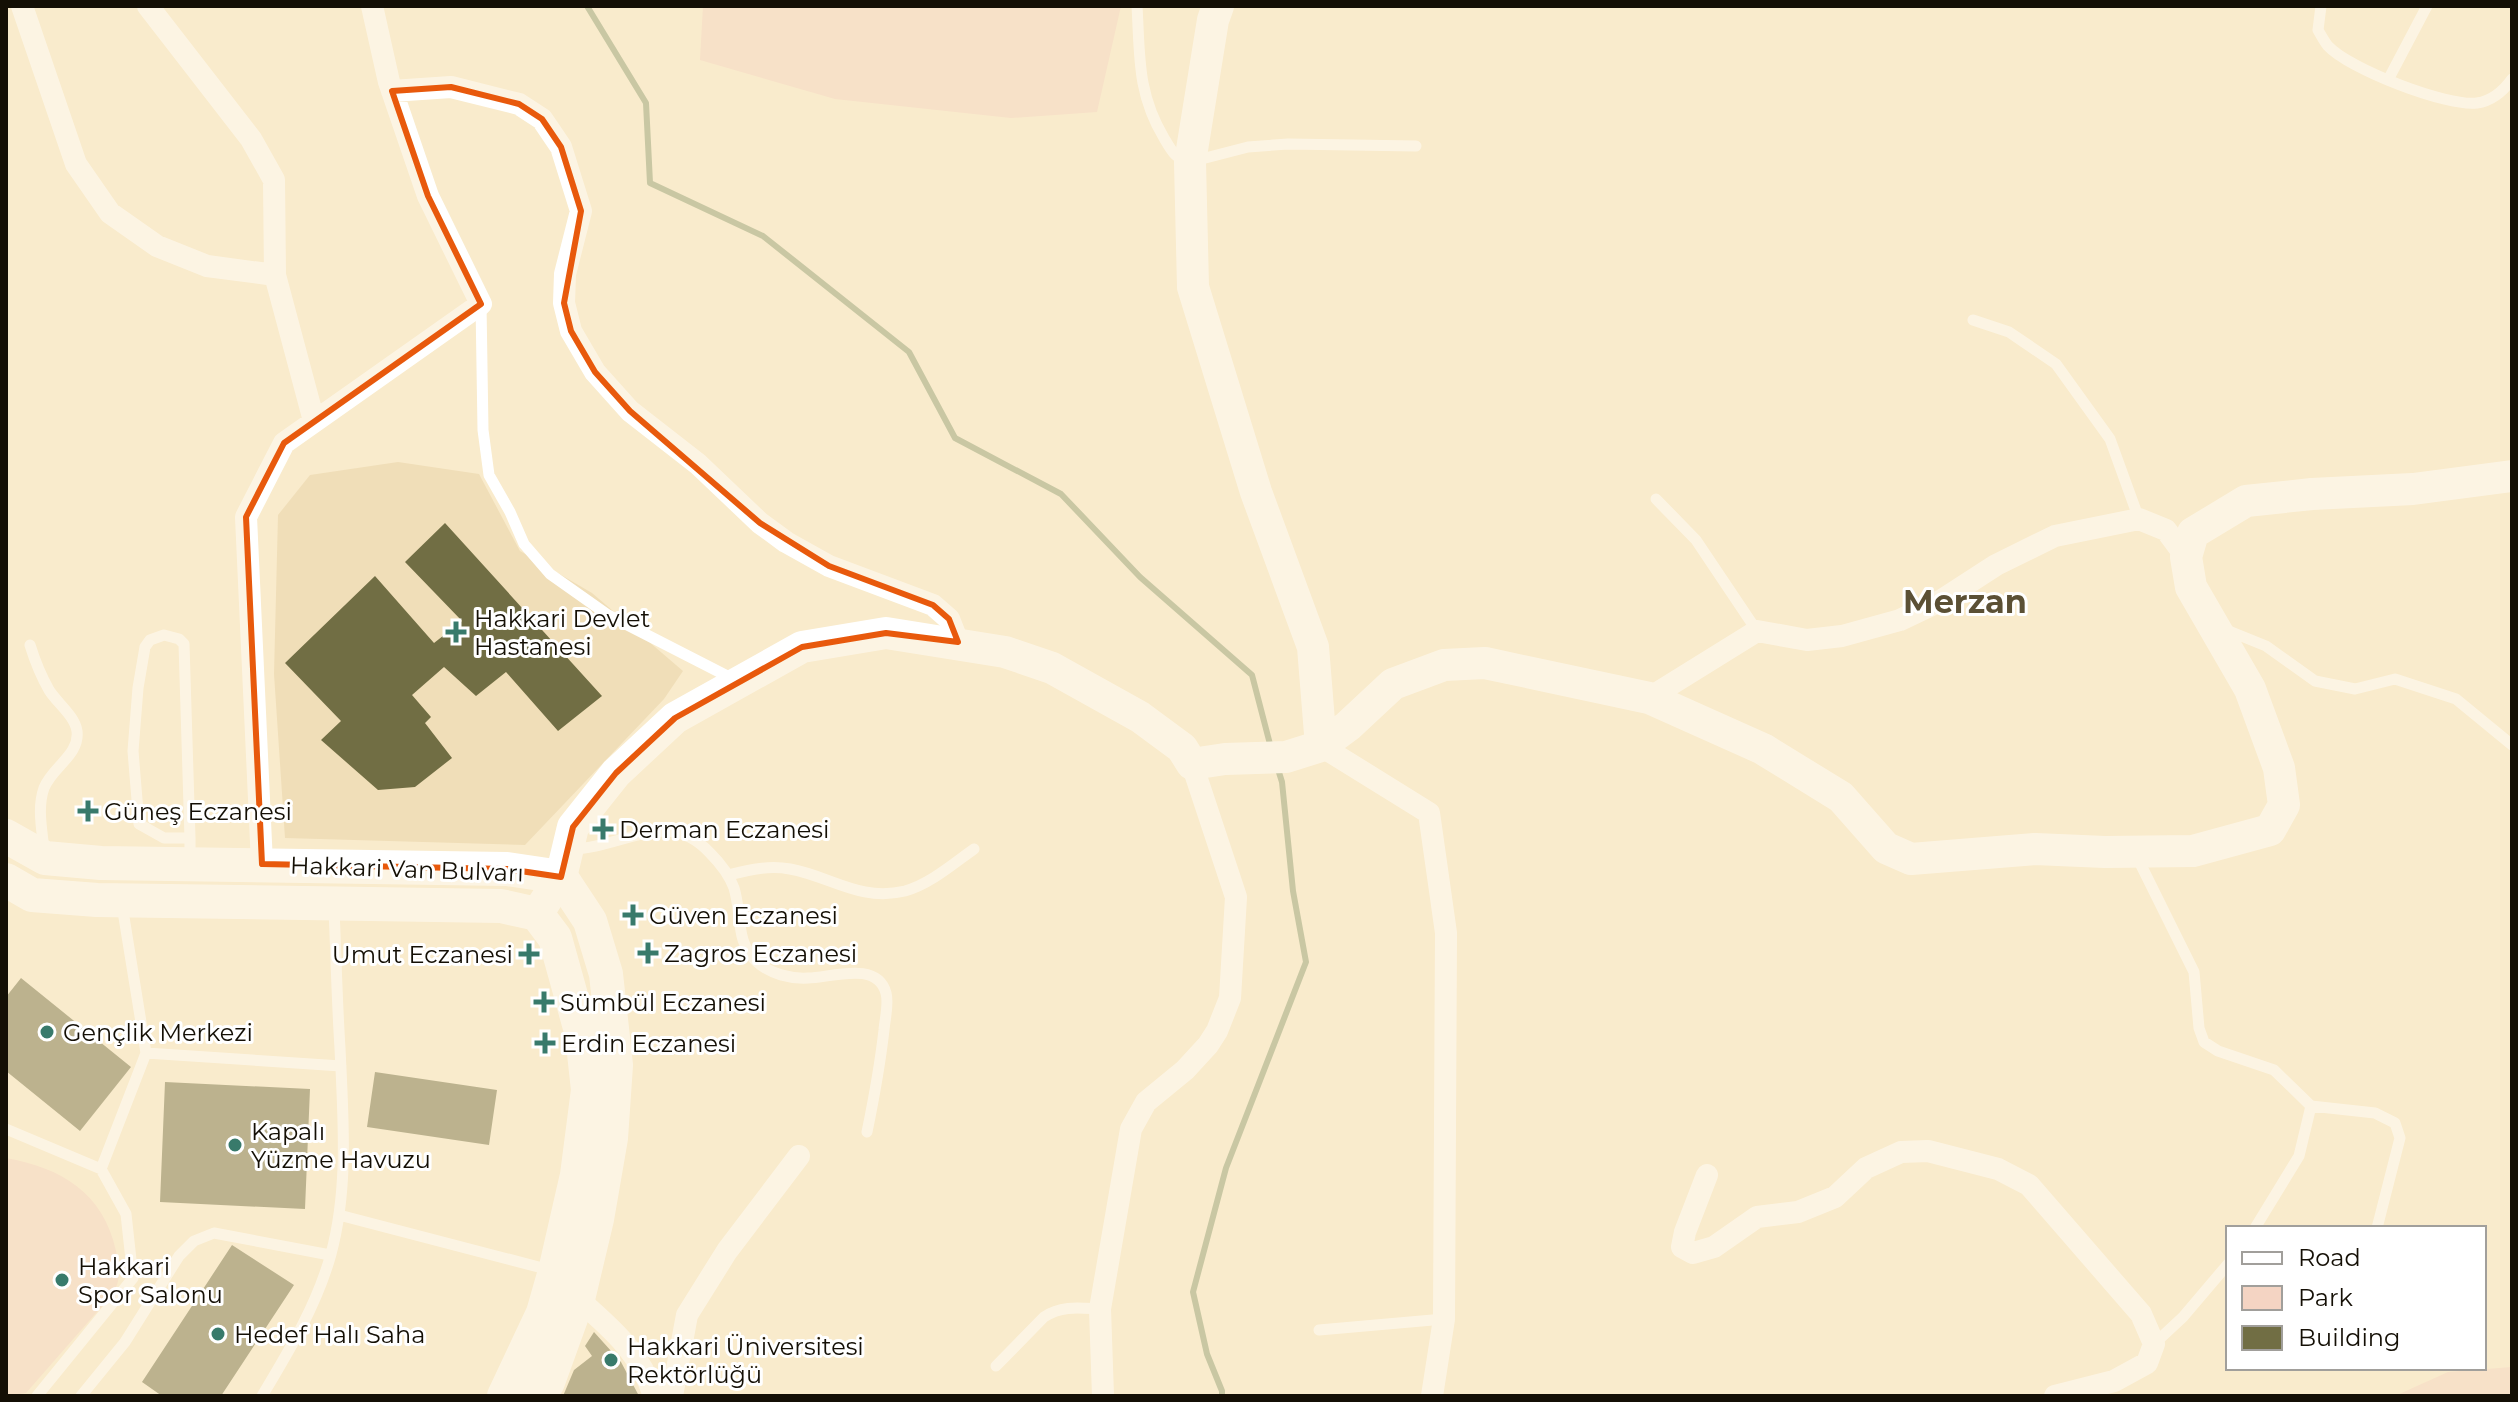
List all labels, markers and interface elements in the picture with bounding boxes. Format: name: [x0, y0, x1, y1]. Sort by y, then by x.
district label: Merzan: [1903, 582, 2027, 621]
place label: Hakkari Devlet Hastanesi: [474, 604, 651, 661]
marker: Hakkari Devlet Hastanesi: [445, 621, 467, 643]
place label: Güneş Eczanesi: [104, 797, 292, 826]
marker: Güneş Eczanesi: [79, 802, 97, 820]
place label: Derman Eczanesi: [619, 815, 829, 844]
marker: Derman Eczanesi: [594, 820, 612, 838]
street label: Hakkari Van Bulvarı: [290, 850, 524, 888]
place label: Güven Eczanesi: [649, 901, 838, 930]
marker: Güven Eczanesi: [624, 906, 642, 924]
place label: Zagros Eczanesi: [664, 939, 857, 968]
place label: Umut Eczanesi: [332, 940, 513, 969]
marker: Zagros Eczanesi: [639, 944, 657, 962]
marker: Umut Eczanesi: [520, 945, 538, 963]
place label: Sümbül Eczanesi: [560, 988, 766, 1017]
marker: Sümbül Eczanesi: [535, 993, 553, 1011]
place label: Gençlik Merkezi: [63, 1018, 253, 1047]
marker: Gençlik Merkezi: [38, 1023, 56, 1041]
place label: Erdin Eczanesi: [561, 1029, 736, 1058]
marker: Erdin Eczanesi: [536, 1034, 554, 1052]
place label: Kapalı Yüzme Havuzu: [251, 1117, 431, 1174]
marker: Kapalı Yüzme Havuzu: [226, 1136, 244, 1154]
legend: [2226, 1226, 2486, 1370]
text: Road: [2298, 1243, 2361, 1272]
place label: Hakkari Spor Salonu: [78, 1252, 223, 1309]
marker: Hakkari Spor Salonu: [53, 1271, 71, 1289]
text: Park: [2298, 1283, 2353, 1312]
place label: Hedef Halı Saha: [234, 1320, 425, 1349]
text: Building: [2298, 1323, 2401, 1352]
marker: Hedef Halı Saha: [209, 1325, 227, 1343]
place label: Hakkari Üniversitesi Rektörlüğü: [627, 1332, 864, 1389]
marker: Hakkari Üniversitesi Rektörlüğü: [602, 1351, 620, 1369]

